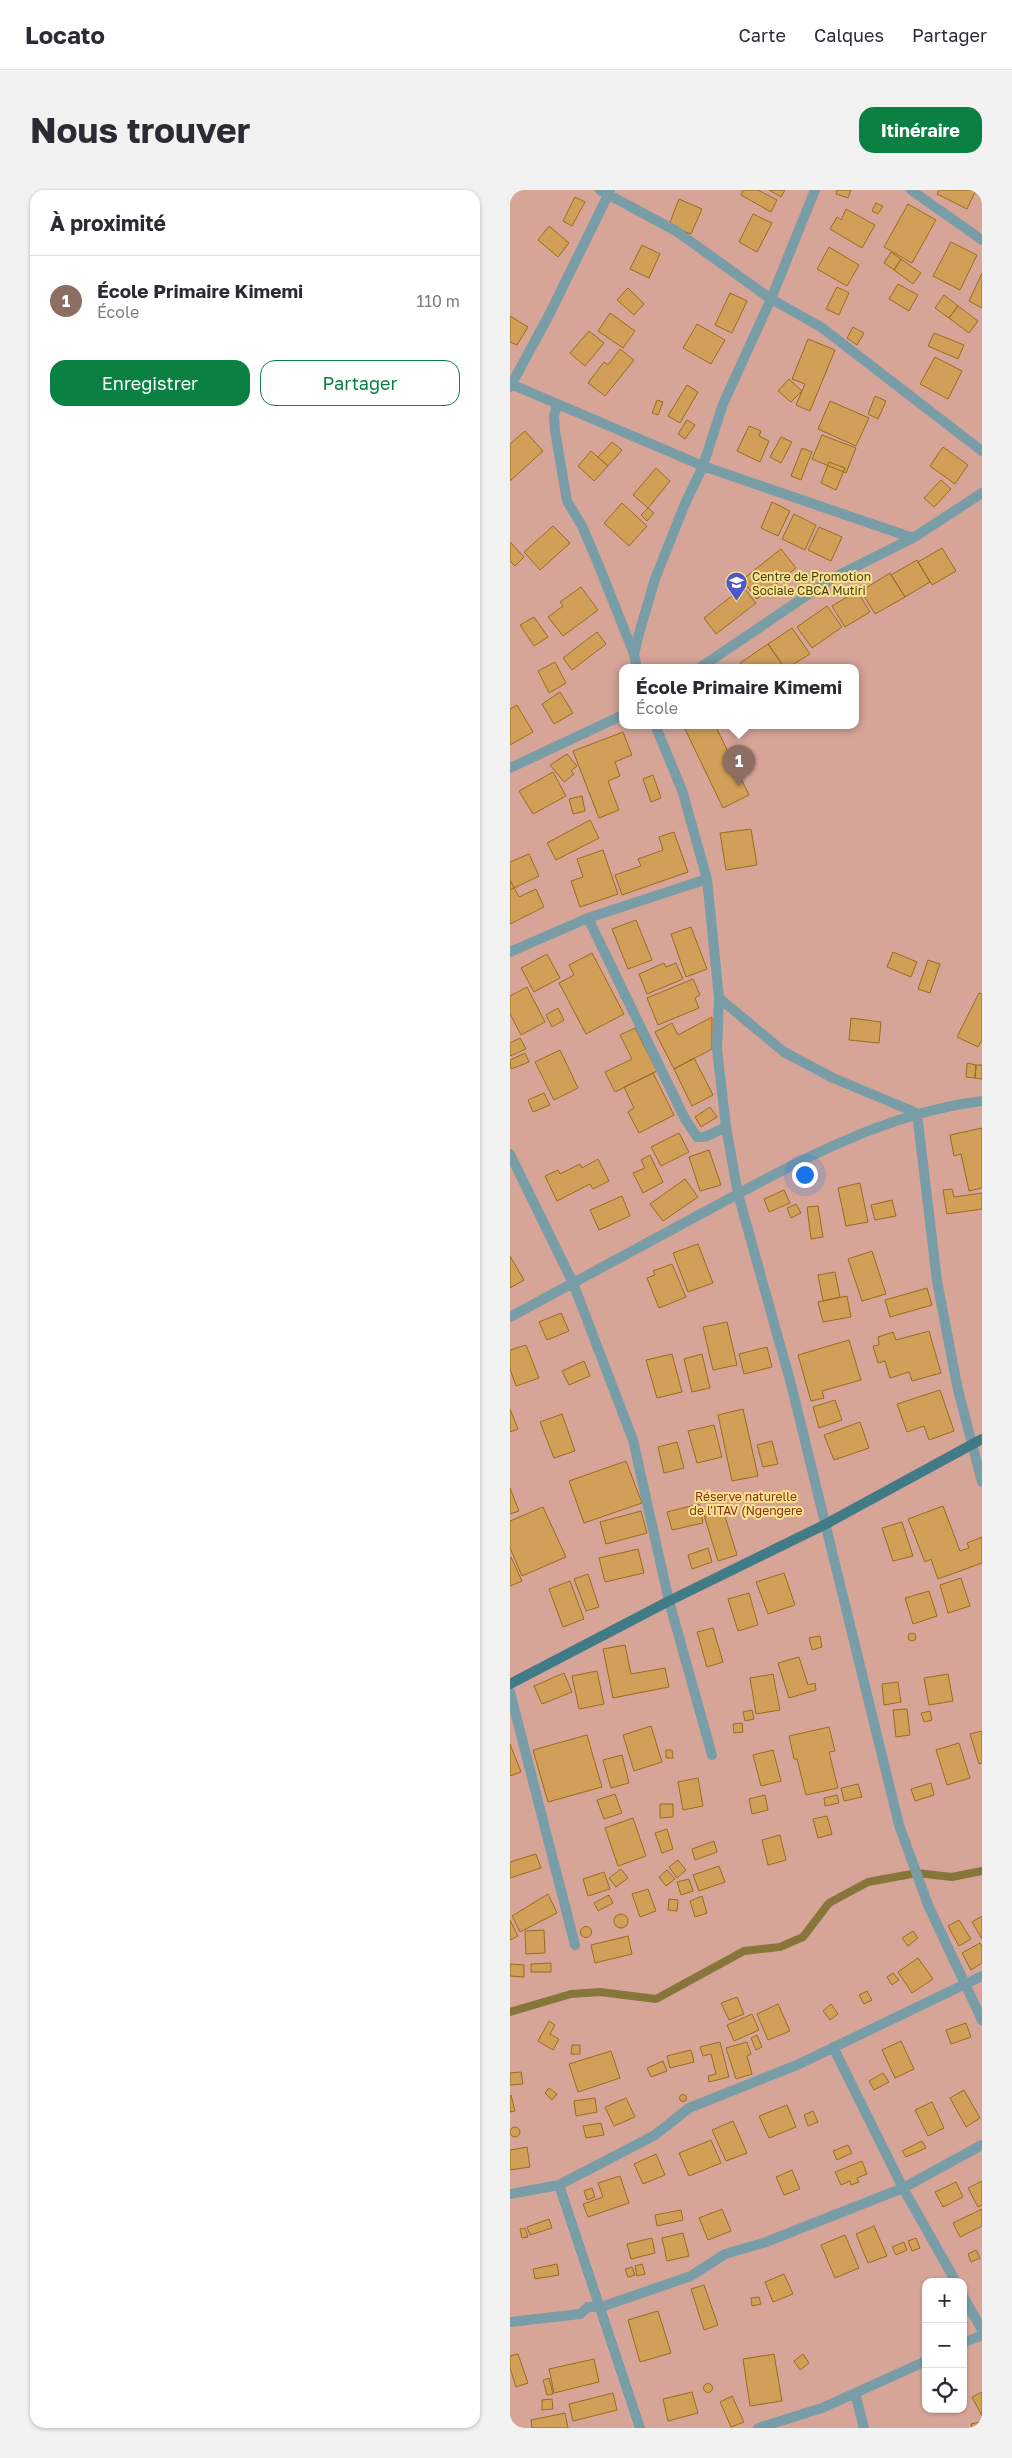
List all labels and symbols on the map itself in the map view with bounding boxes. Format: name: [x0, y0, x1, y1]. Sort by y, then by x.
place label: Centre de Promotion Sociale CBCA Mutiri: [752, 569, 871, 598]
school or university icon: Centre de Promotion Sociale CBCA Mutiri: [724, 571, 748, 602]
pin: 1: [723, 745, 755, 786]
your location: [792, 1162, 818, 1188]
park label: Réserve naturelle de l'ITAV (Ngengere: [690, 1489, 802, 1518]

